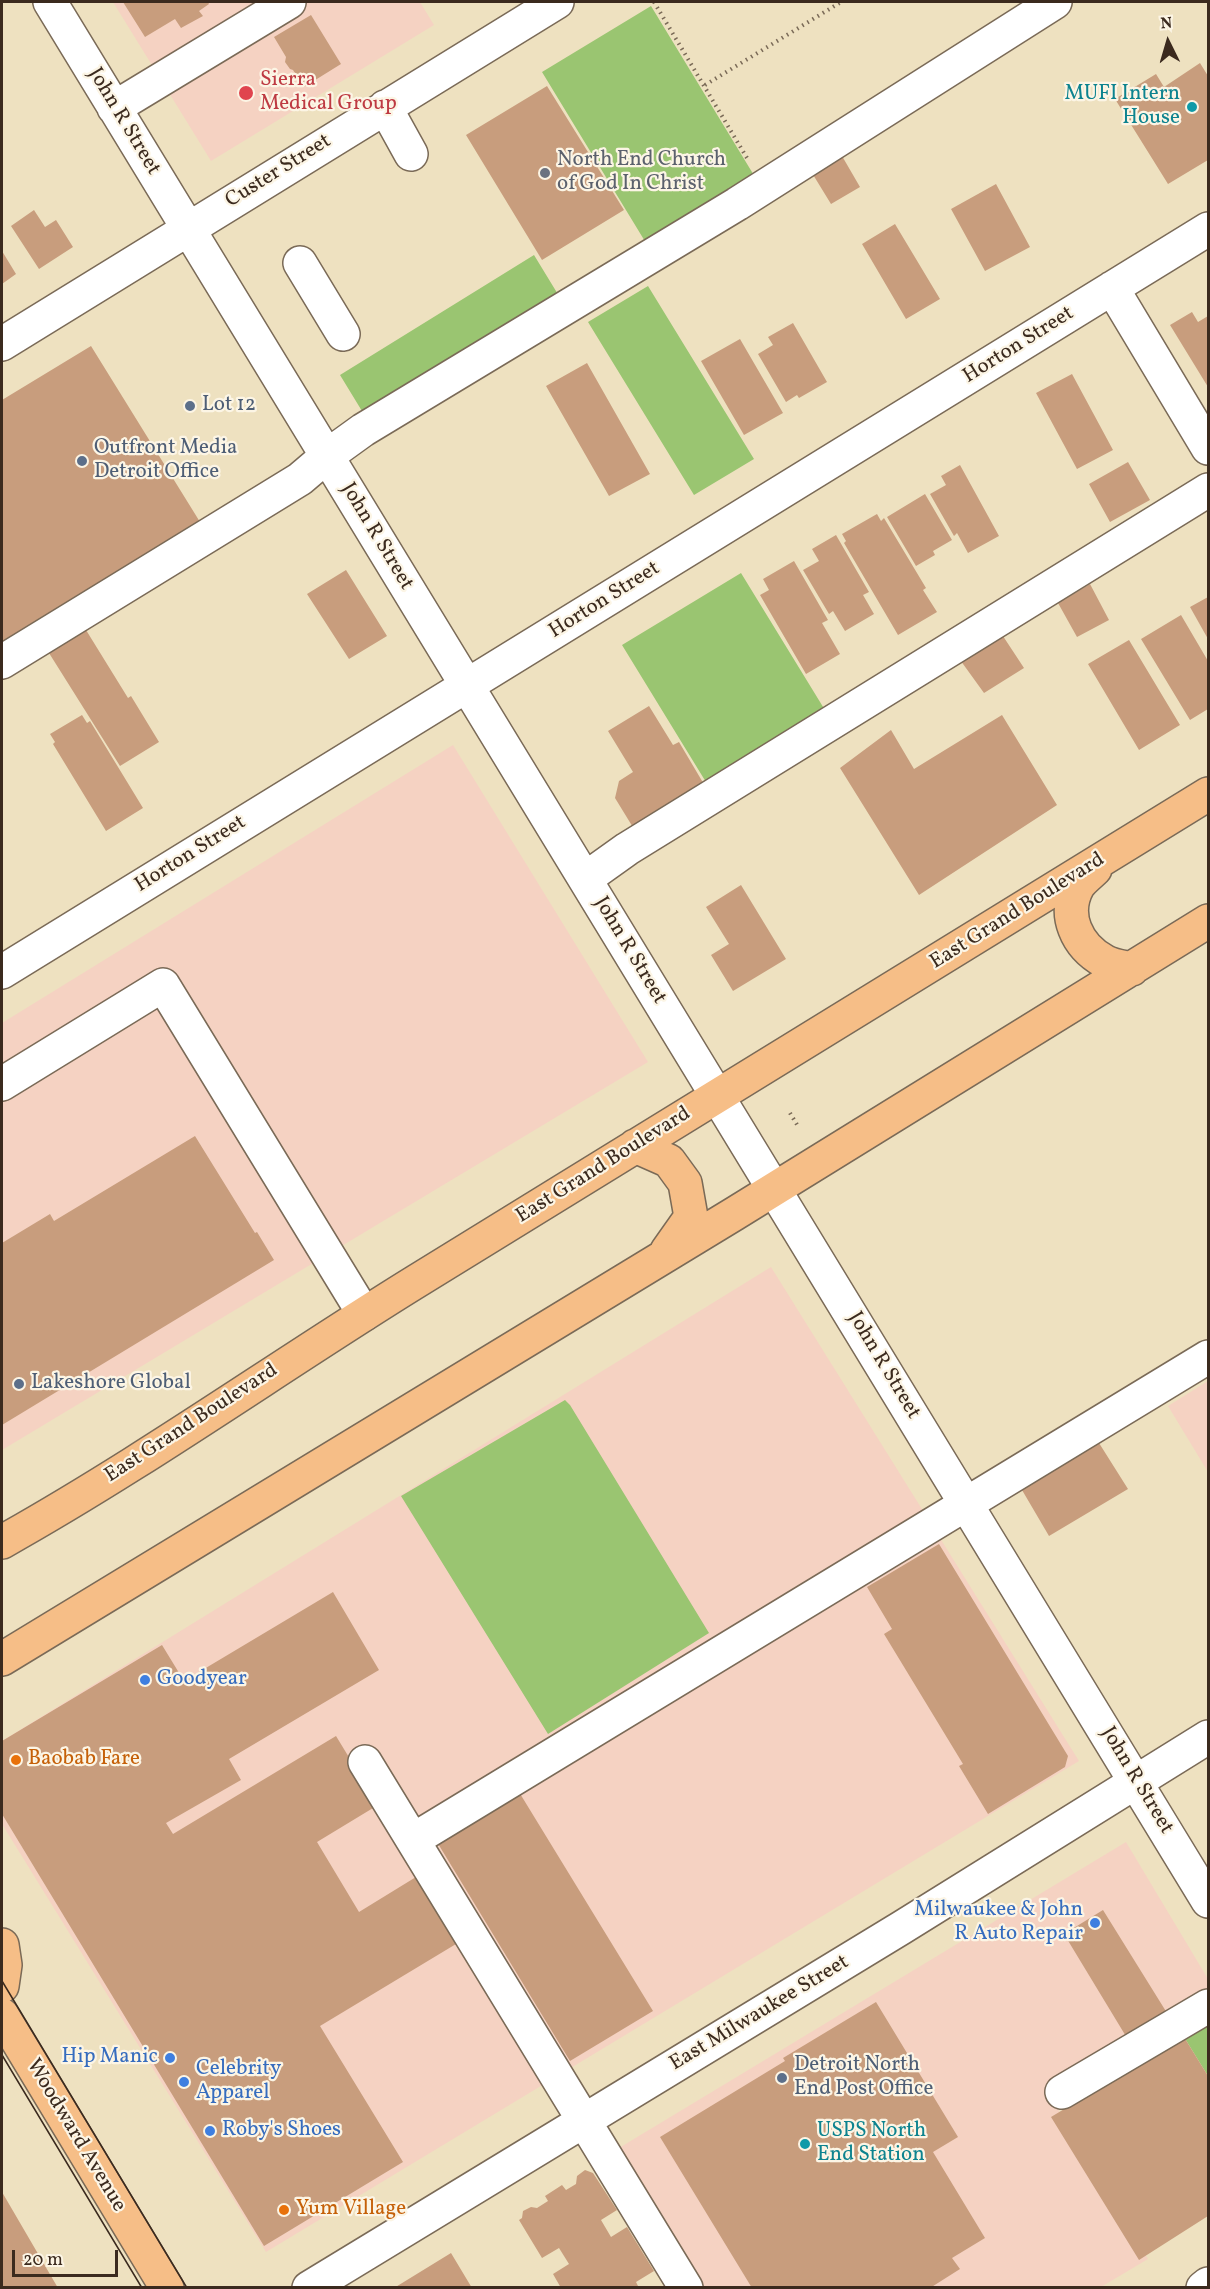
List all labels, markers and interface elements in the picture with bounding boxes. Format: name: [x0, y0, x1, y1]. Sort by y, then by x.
north arrow: [1138, 12, 1198, 72]
text: N: [1160, 13, 1173, 36]
street label: John R Street: [81, 64, 165, 180]
place label: Sierra Medical Group: [260, 68, 397, 118]
place label: MUFI Intern House: [1064, 82, 1180, 132]
marker: Sierra Medical Group: [237, 84, 255, 102]
marker: MUFI Intern House: [1185, 100, 1199, 114]
street label: Custer Street: [222, 130, 336, 214]
place label: North End Church of God In Christ: [557, 148, 726, 198]
marker: North End Church of God In Christ: [538, 166, 552, 180]
street label: Horton Street: [959, 302, 1079, 390]
place label: Lot 12: [202, 393, 256, 419]
marker: Lot 12: [183, 399, 197, 413]
place label: Outfront Media Detroit Office: [94, 436, 238, 486]
marker: Outfront Media Detroit Office: [75, 454, 89, 468]
street label: John R Street: [334, 479, 418, 595]
street label: Horton Street: [545, 557, 665, 645]
street label: Horton Street: [131, 811, 251, 899]
street label: East Grand Boulevard: [926, 848, 1110, 976]
street label: John R Street: [587, 893, 671, 1009]
street label: East Grand Boulevard: [512, 1102, 696, 1230]
street label: John R Street: [841, 1308, 925, 1424]
street label: East Grand Boulevard: [101, 1359, 283, 1489]
place label: Lakeshore Global: [31, 1371, 191, 1397]
marker: Lakeshore Global: [12, 1377, 26, 1391]
place label: Goodyear: [157, 1667, 247, 1693]
marker: Goodyear: [138, 1673, 152, 1687]
street label: John R Street: [1094, 1723, 1178, 1839]
place label: Baobab Fare: [28, 1747, 140, 1773]
marker: Baobab Fare: [9, 1753, 23, 1767]
place label: Milwaukee & John R Auto Repair: [914, 1898, 1083, 1948]
marker: Milwaukee & John R Auto Repair: [1088, 1916, 1102, 1930]
street label: East Milwaukee Street: [666, 1951, 854, 2077]
place label: Hip Manic: [61, 2045, 158, 2071]
marker: Hip Manic: [163, 2051, 177, 2065]
place label: Detroit North End Post Office: [794, 2053, 933, 2103]
street label: Woodward Avenue: [19, 2055, 131, 2217]
place label: Celebrity Apparel: [196, 2057, 281, 2107]
marker: Detroit North End Post Office: [775, 2071, 789, 2085]
marker: Celebrity Apparel: [177, 2075, 191, 2089]
place label: Roby's Shoes: [222, 2118, 341, 2144]
place label: USPS North End Station: [817, 2119, 926, 2169]
marker: Roby's Shoes: [203, 2124, 217, 2138]
marker: USPS North End Station: [798, 2137, 812, 2151]
place label: Yum Village: [296, 2197, 406, 2223]
marker: Yum Village: [277, 2203, 291, 2217]
scale bar: [15, 2238, 122, 2276]
text: 20 m: [23, 2248, 63, 2273]

